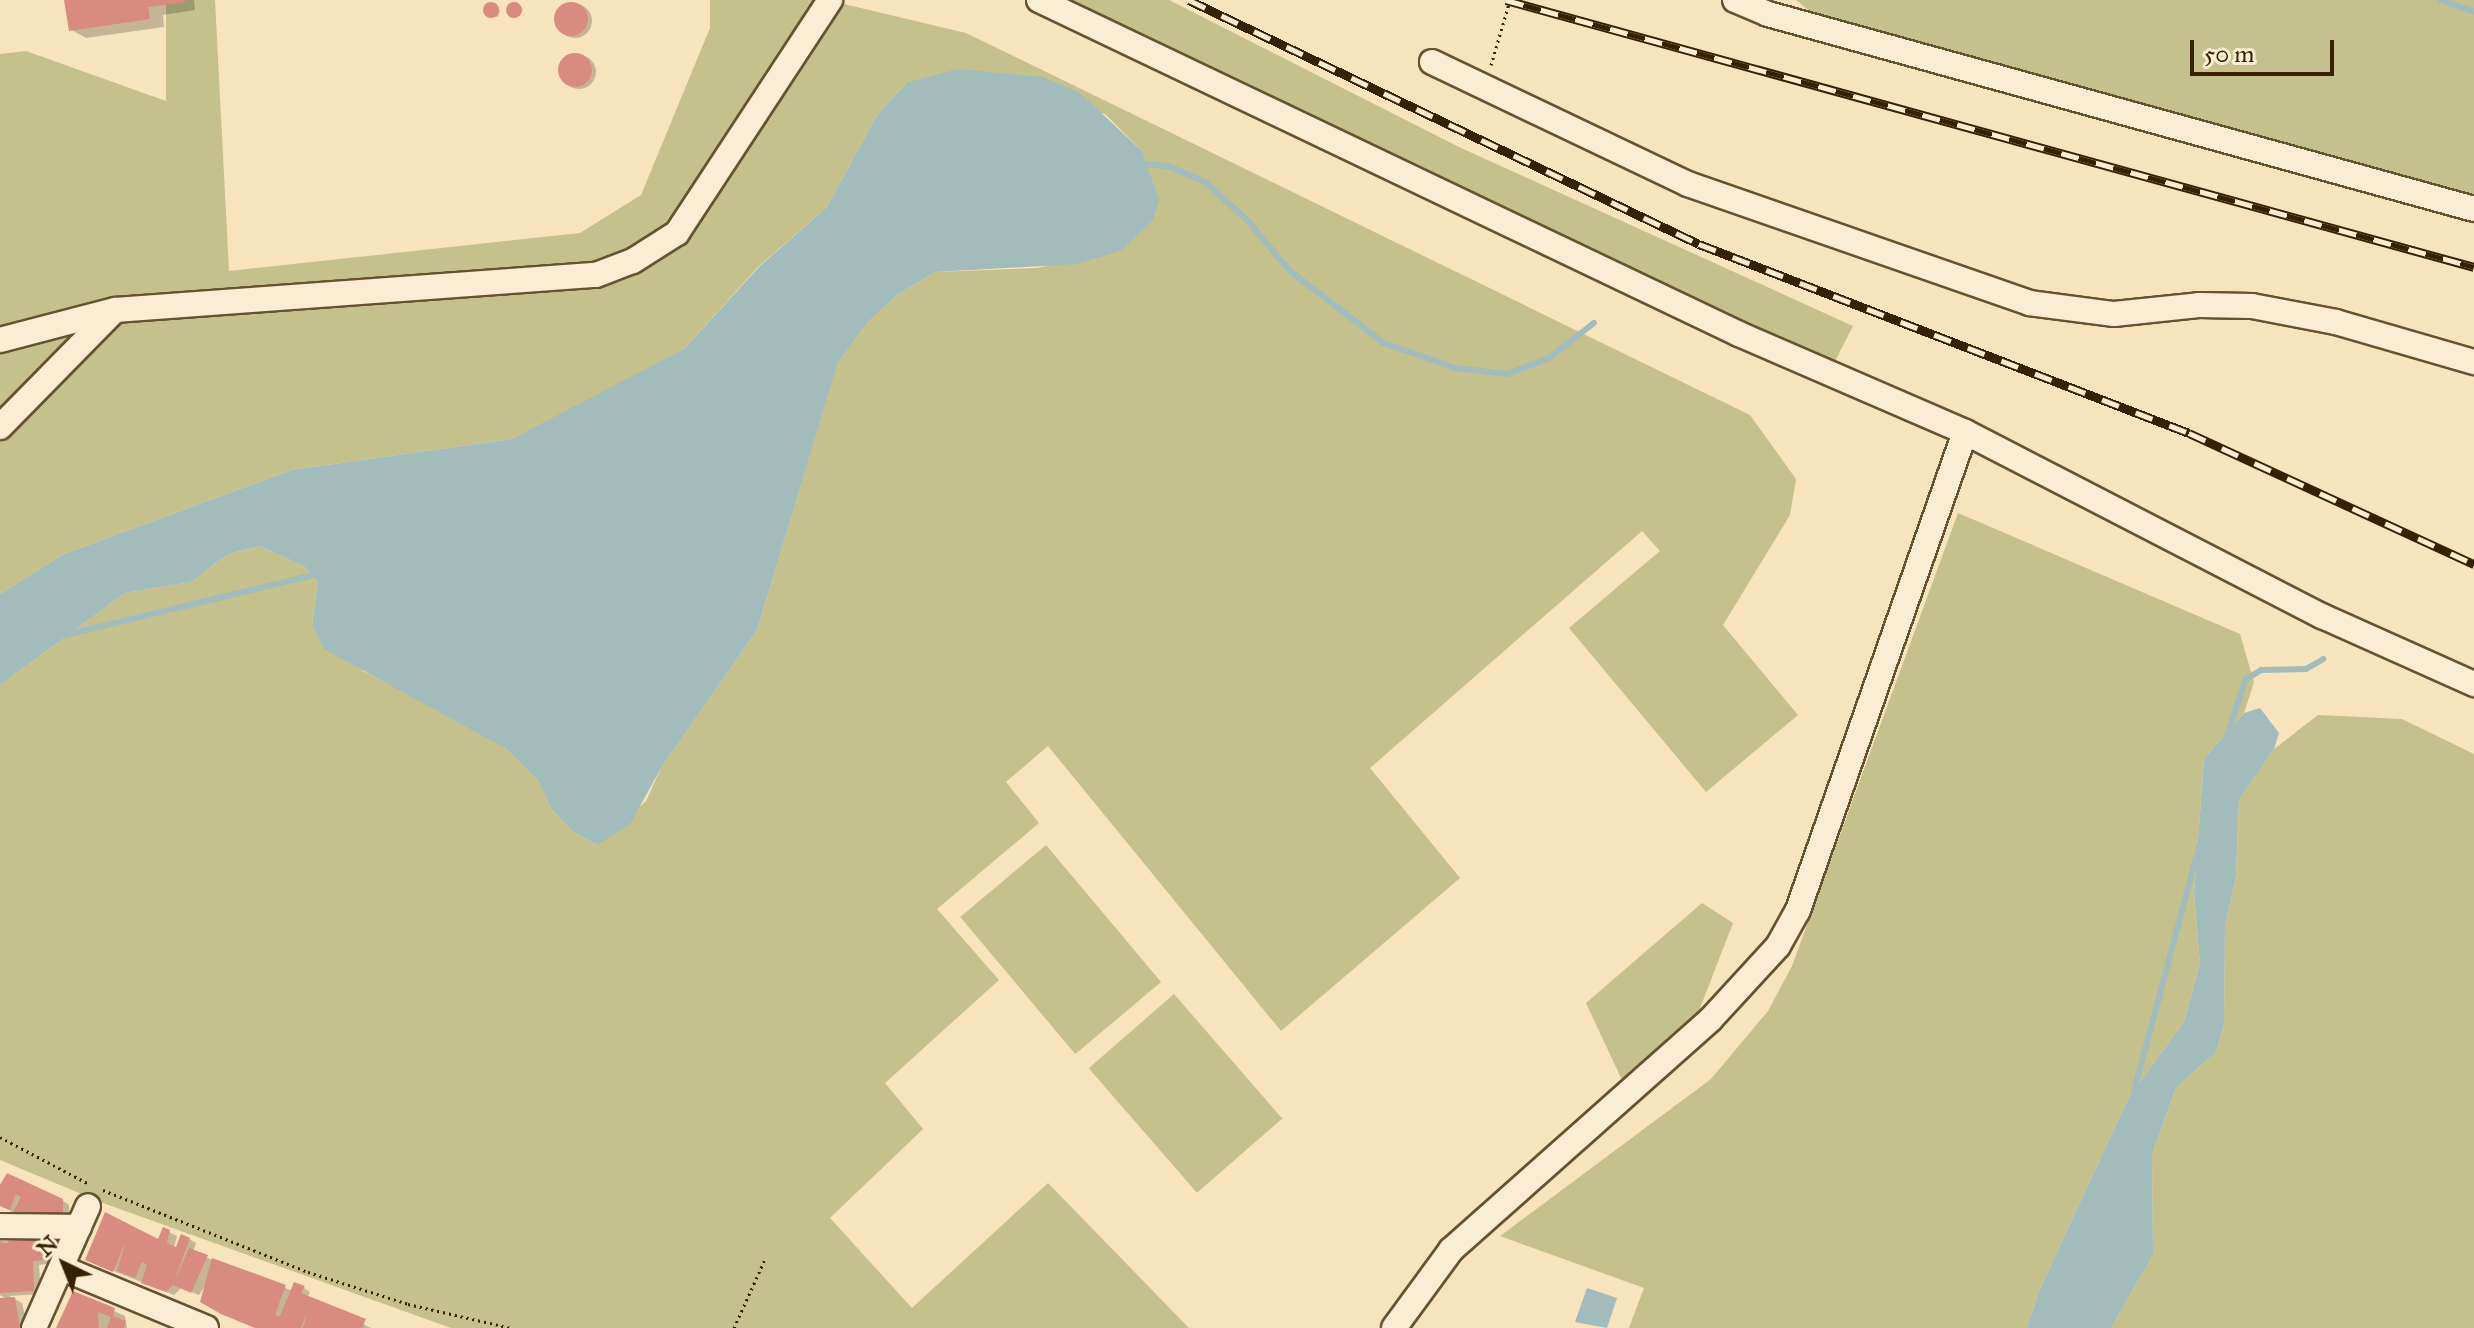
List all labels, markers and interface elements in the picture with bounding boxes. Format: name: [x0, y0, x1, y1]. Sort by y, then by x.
scale bar: [2194, 24, 2338, 74]
text: 50 m: [2204, 39, 2254, 69]
north arrow: [24, 1224, 104, 1304]
text: N: [31, 1230, 63, 1262]

